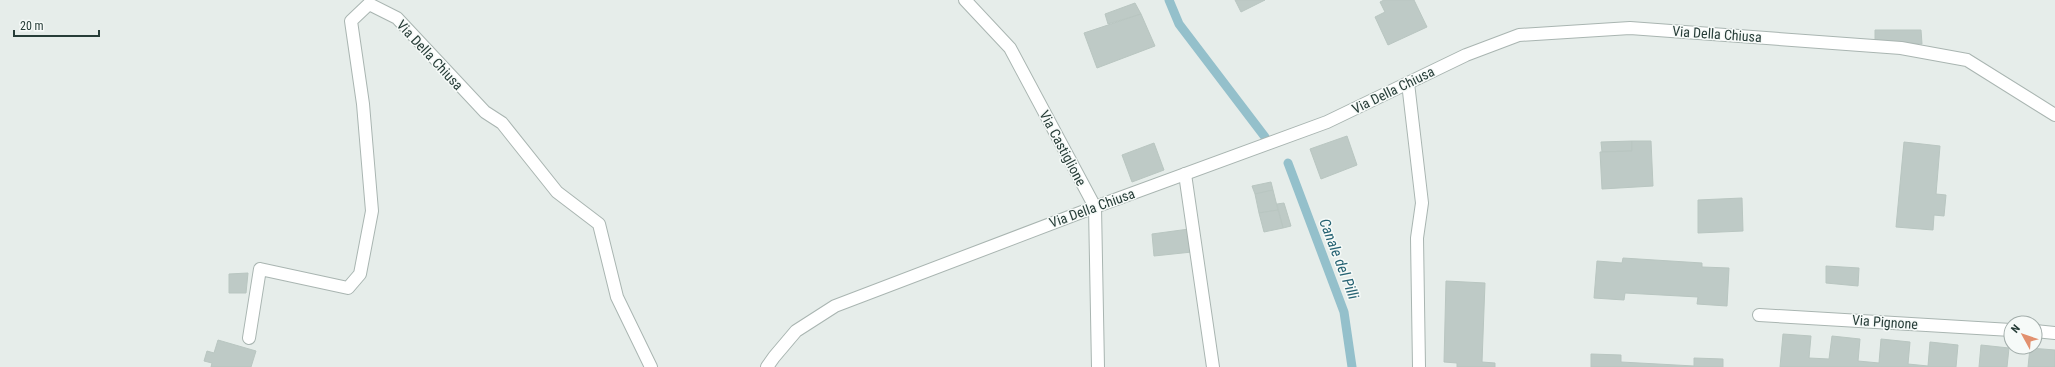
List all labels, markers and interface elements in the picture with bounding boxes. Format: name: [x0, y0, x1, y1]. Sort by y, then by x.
scale bar: [14, 12, 99, 38]
street label: Via Della Chiusa: [394, 17, 466, 93]
text: 20 m: [20, 19, 44, 33]
street label: Via Della Chiusa: [1672, 23, 1762, 45]
street label: Via Della Chiusa: [1349, 63, 1437, 117]
street label: Via Castiglione: [1036, 108, 1090, 189]
street label: Via Della Chiusa: [1047, 185, 1137, 231]
water label: Canale del Pilli: [1315, 216, 1363, 303]
street label: Via Pignone: [1852, 312, 1919, 332]
north arrow: [2003, 315, 2043, 355]
text: N: [2009, 322, 2023, 336]

